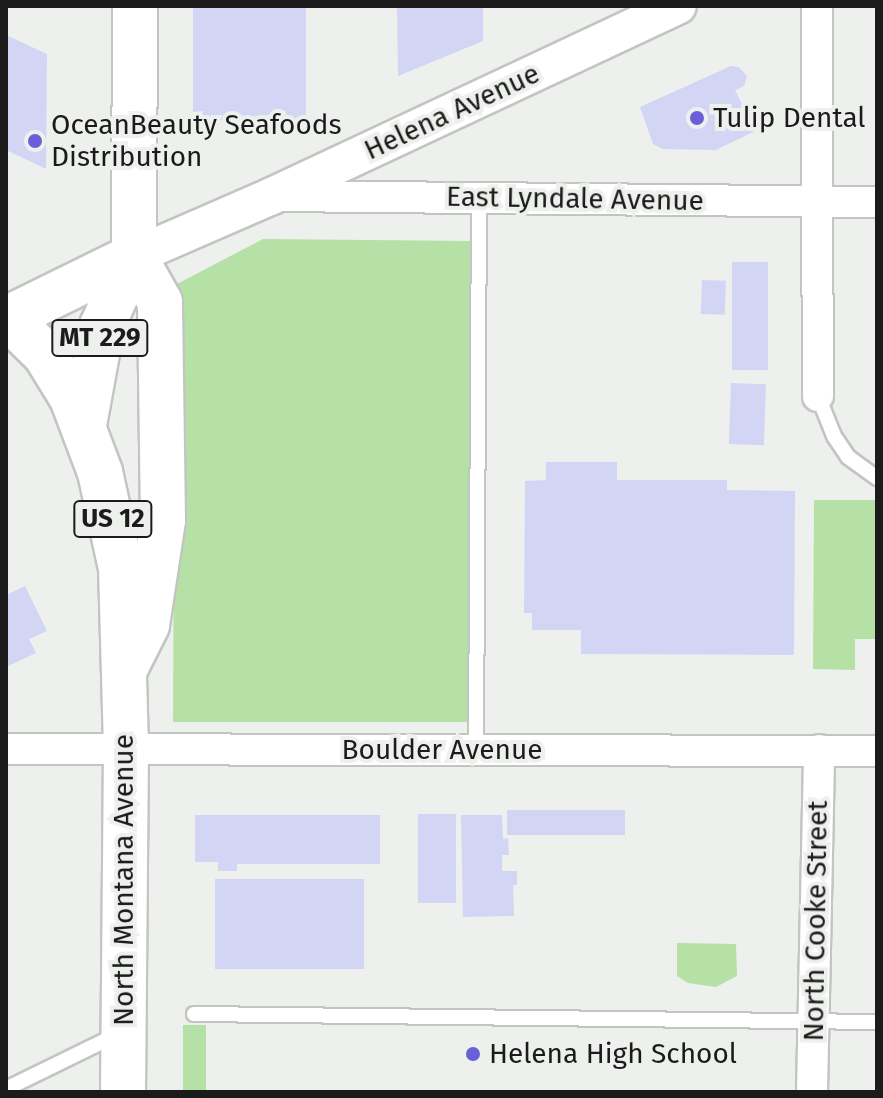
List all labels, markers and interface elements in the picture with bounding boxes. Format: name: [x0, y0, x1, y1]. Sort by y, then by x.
street label: Helena Avenue: [359, 57, 545, 167]
place label: Tulip Dental: [713, 101, 866, 135]
place label: OceanBeauty Seafoods Distribution: [51, 108, 342, 174]
marker: Tulip Dental: [688, 109, 706, 127]
marker: OceanBeauty Seafoods Distribution: [26, 132, 44, 150]
street label: East Lyndale Avenue: [446, 180, 704, 218]
road number: MT 229: [50, 316, 150, 360]
road number: US 12: [73, 497, 153, 541]
street label: Boulder Avenue: [342, 733, 542, 767]
street label: North Montana Avenue: [107, 734, 141, 1026]
street label: North Cooke Street: [797, 800, 835, 1042]
place label: Helena High School: [489, 1037, 737, 1071]
marker: Helena High School: [464, 1045, 482, 1063]

